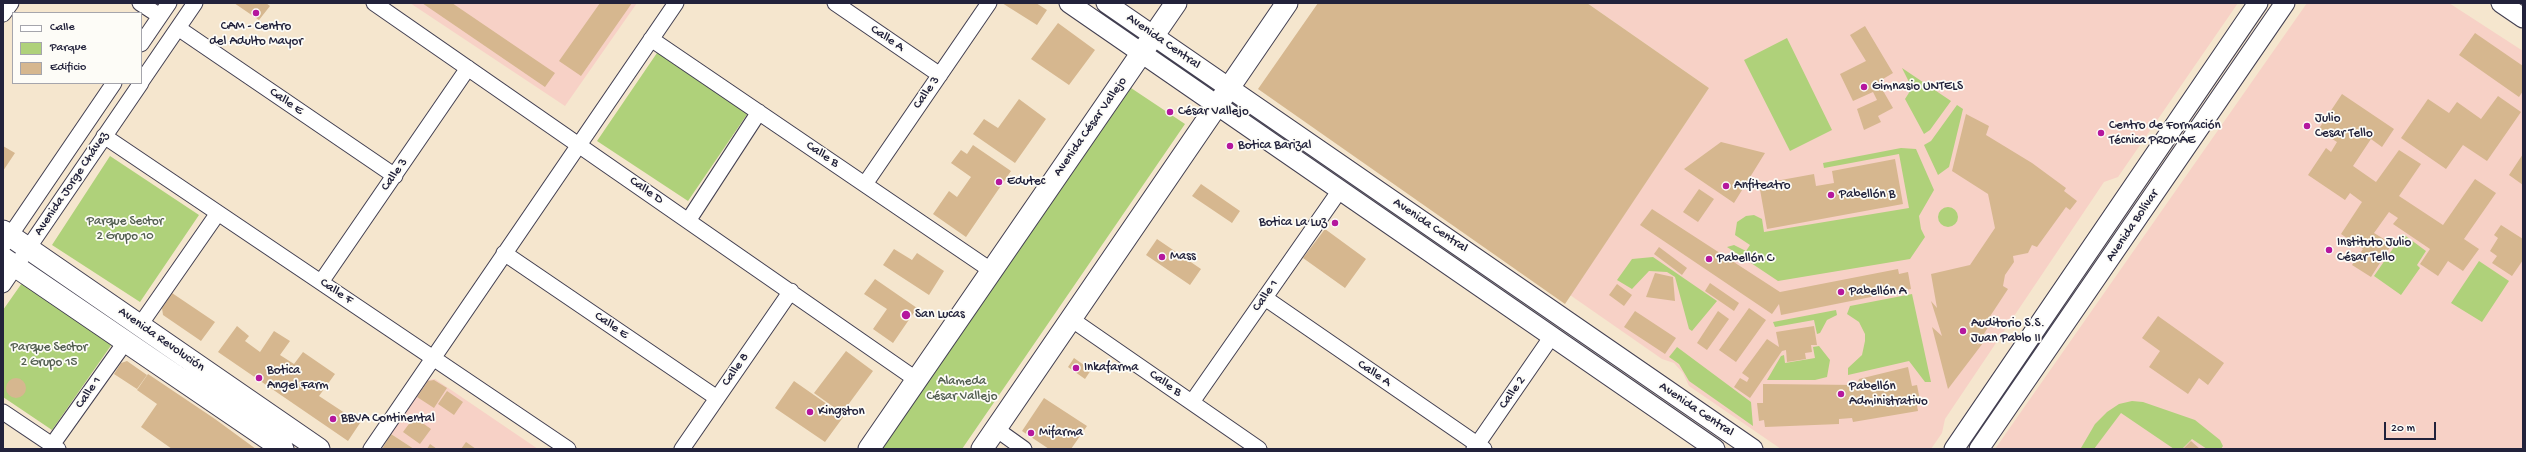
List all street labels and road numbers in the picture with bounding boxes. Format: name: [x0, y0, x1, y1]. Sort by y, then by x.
street label: Avenida Central: [1123, 11, 1203, 73]
street label: Calle A: [867, 22, 907, 56]
street label: Calle 3: [910, 74, 944, 112]
street label: Avenida César Vallejo: [1051, 74, 1131, 180]
street label: Calle E: [266, 85, 306, 119]
street label: Avenida Jorge Chávez: [31, 129, 113, 239]
street label: Calle B: [803, 138, 841, 172]
street label: Calle 3: [378, 156, 412, 194]
street label: Calle D: [626, 174, 666, 208]
street label: Avenida Bolívar: [2103, 187, 2163, 265]
street label: Avenida Central: [1390, 195, 1470, 257]
street label: Calle F: [317, 275, 355, 309]
street label: Calle 1: [1250, 277, 1282, 315]
street label: Avenida Revolución: [115, 304, 207, 376]
street label: Calle E: [591, 309, 631, 343]
street label: Calle 8: [719, 350, 753, 390]
street label: Calle A: [1354, 357, 1394, 391]
street label: Calle B: [1146, 367, 1184, 401]
street label: Calle 1: [73, 374, 105, 412]
street label: Calle 2: [1496, 374, 1530, 412]
street label: Avenida Central: [1656, 379, 1736, 441]

